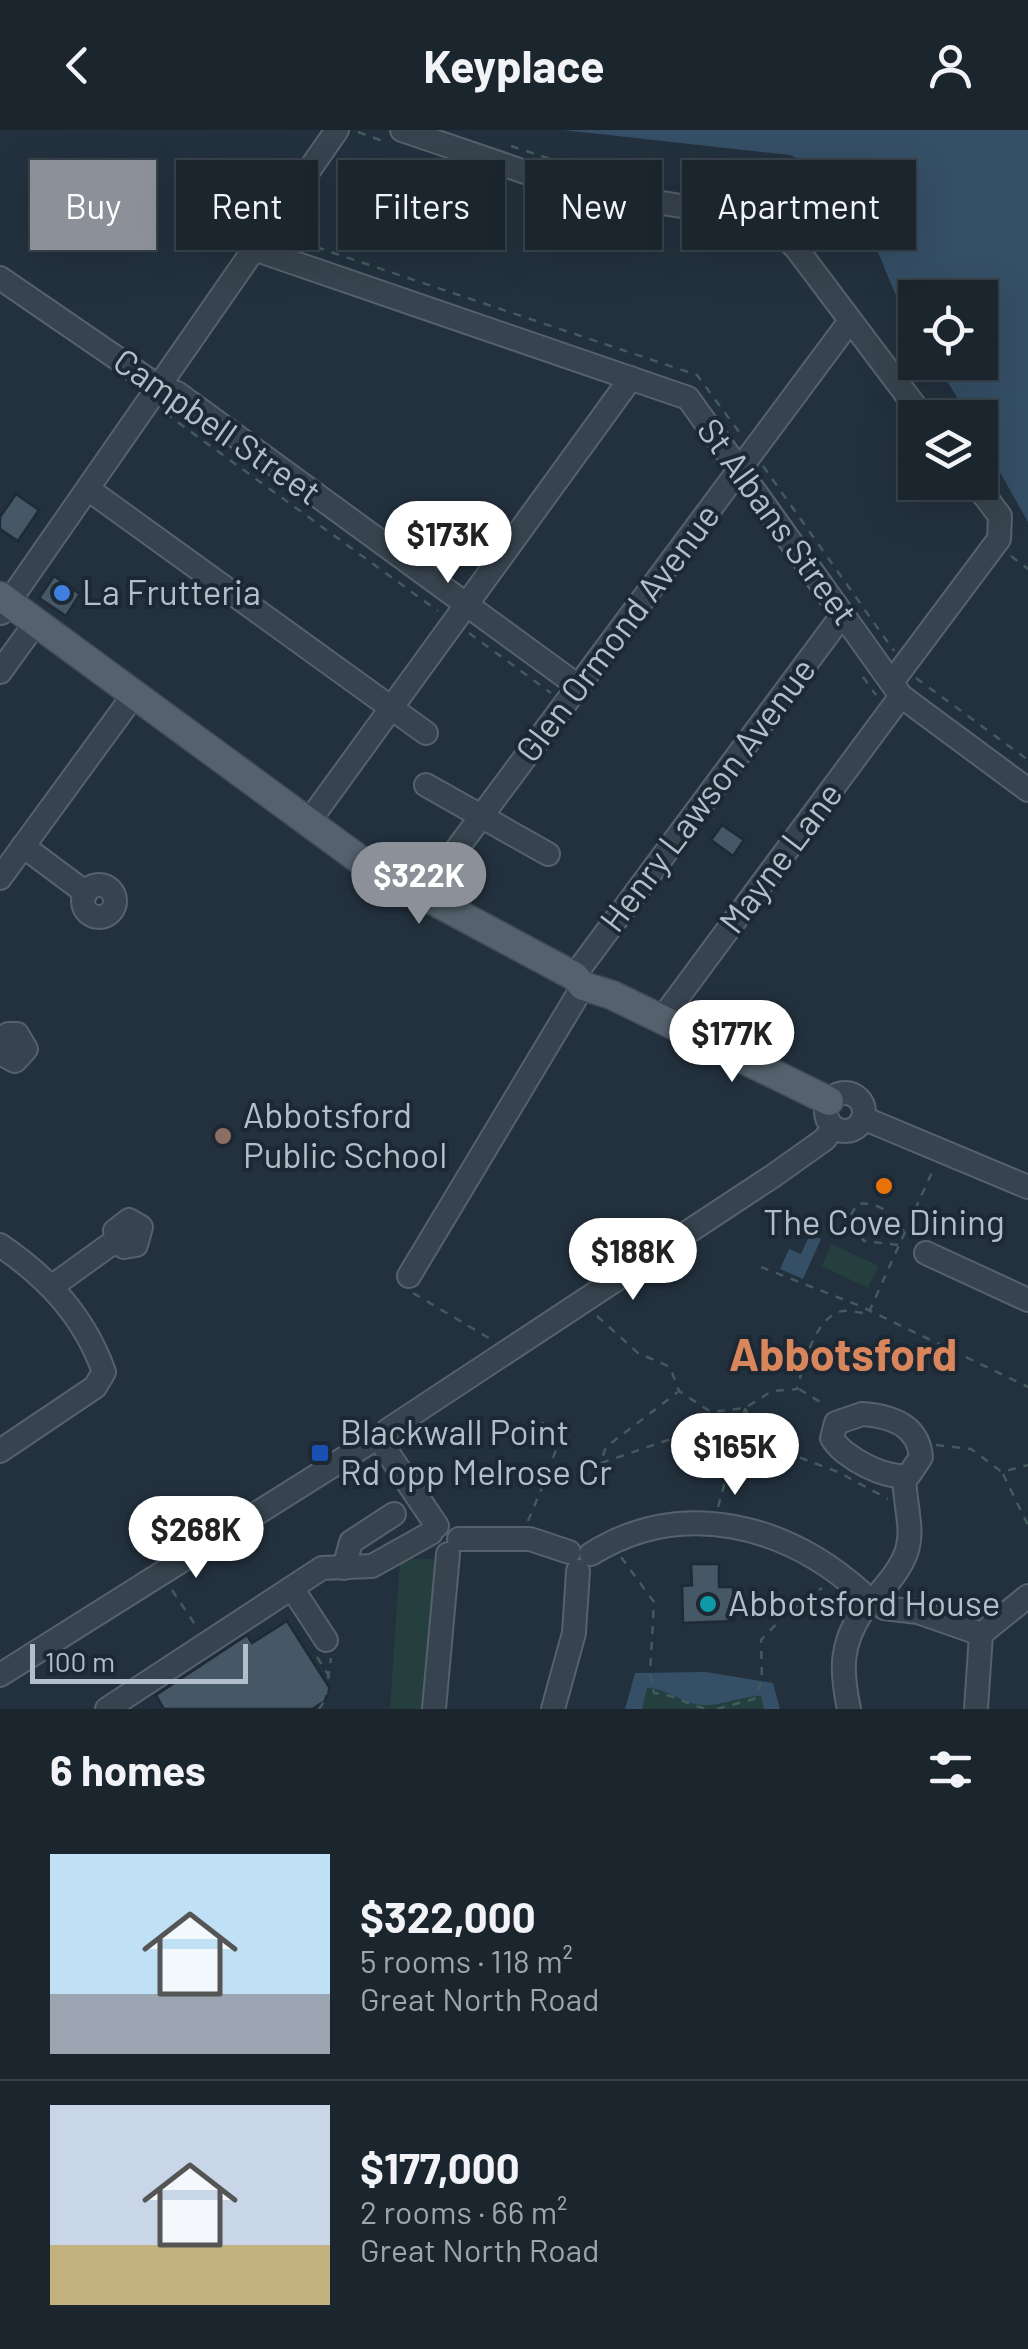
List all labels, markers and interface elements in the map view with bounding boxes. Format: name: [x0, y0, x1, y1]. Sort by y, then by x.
icon: back: [50, 38, 105, 93]
text: Keyplace: [423, 38, 605, 92]
icon: person: [923, 38, 978, 93]
chip: Buy: [30, 160, 156, 250]
chip: Rent: [176, 160, 318, 250]
chip: Filters: [338, 160, 505, 250]
chip: New: [525, 160, 662, 250]
chip: Apartment: [682, 160, 916, 250]
map controls: [898, 280, 998, 500]
button: locate: [898, 280, 998, 380]
street label: Campbell Street: [106, 338, 330, 512]
button: layers: [898, 400, 998, 500]
street label: St Albans Street: [690, 409, 868, 632]
street label: Glen Ormond Avenue: [506, 494, 727, 769]
pin: $173K: [378, 501, 518, 586]
text: $173K: [407, 514, 489, 552]
place label: La Frutteria: [82, 570, 261, 612]
marker: La Frutteria: [51, 582, 73, 604]
street label: Henry Lawson Avenue: [590, 649, 823, 939]
street label: Mayne Lane: [709, 773, 850, 941]
pin: $322K: [349, 842, 489, 927]
text: $322K: [373, 855, 465, 893]
pin: $177K: [662, 1000, 802, 1085]
text: $177K: [691, 1013, 773, 1051]
place label: Abbotsford Public School: [243, 1093, 447, 1175]
marker: Abbotsford Public School: [212, 1125, 234, 1147]
marker: The Cove Dining: [873, 1175, 895, 1197]
place label: The Cove Dining: [763, 1200, 1005, 1242]
pin: $188K: [563, 1218, 703, 1303]
text: $188K: [591, 1231, 675, 1269]
district label: Abbotsford: [729, 1326, 957, 1380]
place label: Blackwall Point Rd opp Melrose Cr: [340, 1410, 612, 1492]
pin: $165K: [665, 1413, 805, 1498]
text: $165K: [693, 1426, 777, 1464]
marker: Blackwall Point Rd opp Melrose Cr: [309, 1442, 331, 1464]
pin: $268K: [126, 1496, 266, 1581]
text: $268K: [151, 1509, 241, 1547]
place label: Abbotsford House: [728, 1581, 1000, 1623]
marker: Abbotsford House: [697, 1593, 719, 1615]
scale bar: [30, 1639, 248, 1684]
text: 100 m: [45, 1644, 115, 1678]
icon: filters: [923, 1742, 978, 1797]
text: 6 homes: [50, 1744, 206, 1794]
text: $322,000: [360, 1891, 536, 1941]
icon: home: [130, 1894, 250, 2014]
text: 5 rooms · 118 m²: [360, 1941, 573, 1979]
text: Great North Road: [360, 1979, 600, 2017]
text: $177,000: [360, 2142, 520, 2192]
icon: home: [130, 2145, 250, 2265]
text: 2 rooms · 66 m²: [360, 2192, 568, 2230]
text: Great North Road: [360, 2230, 600, 2268]

